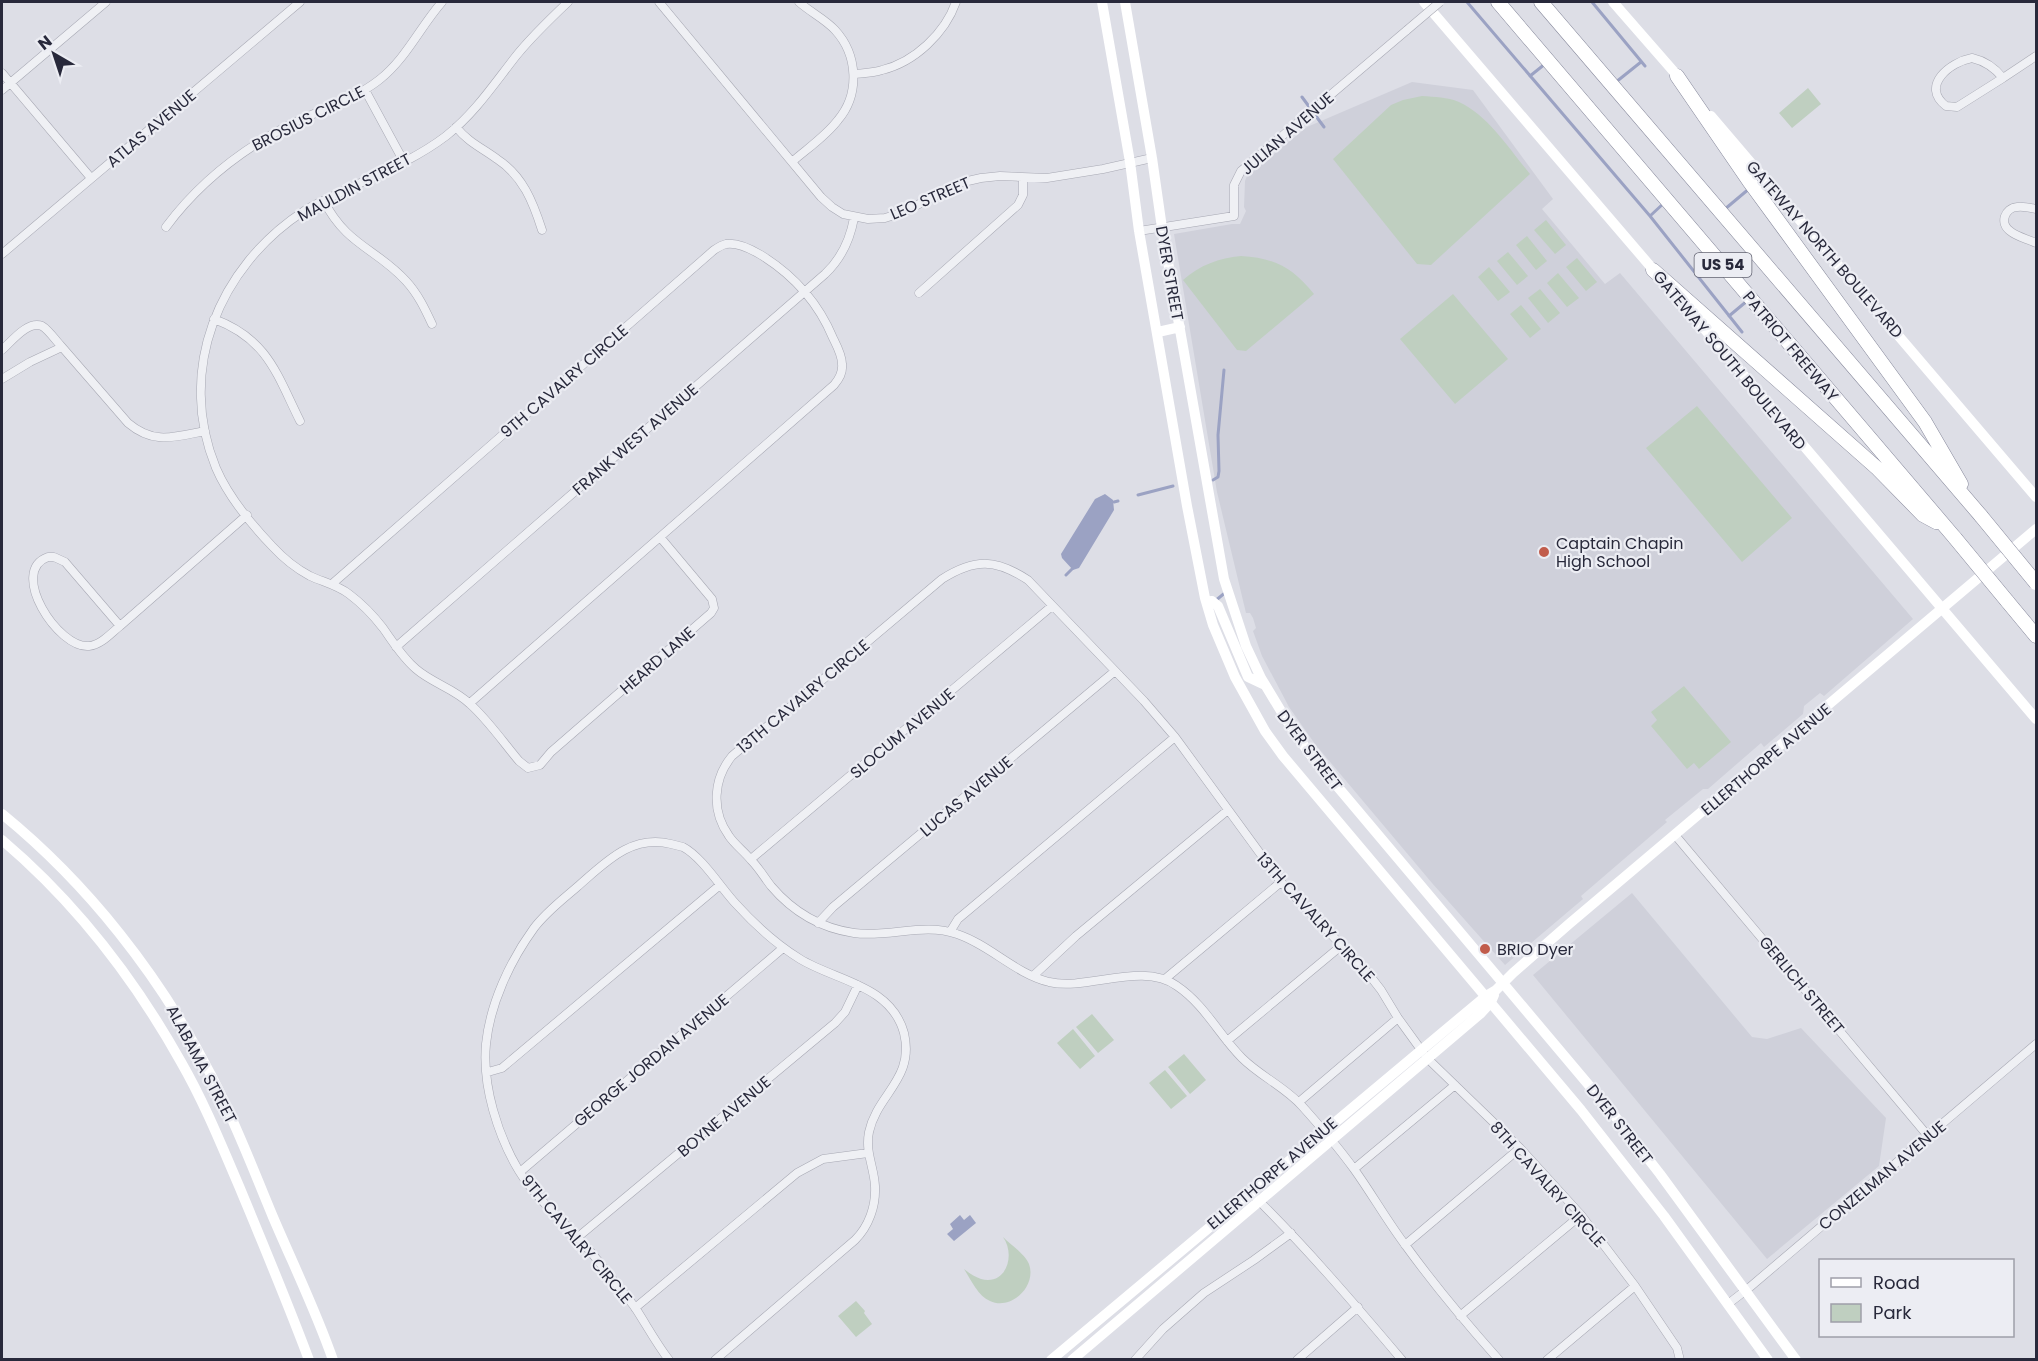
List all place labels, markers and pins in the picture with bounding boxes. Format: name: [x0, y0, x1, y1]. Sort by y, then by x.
place label: Captain Chapin High School: [1556, 532, 1683, 573]
marker: Captain Chapin High School: [1537, 545, 1551, 559]
place label: BRIO Dyer: [1497, 938, 1574, 961]
marker: BRIO Dyer: [1478, 942, 1492, 956]

